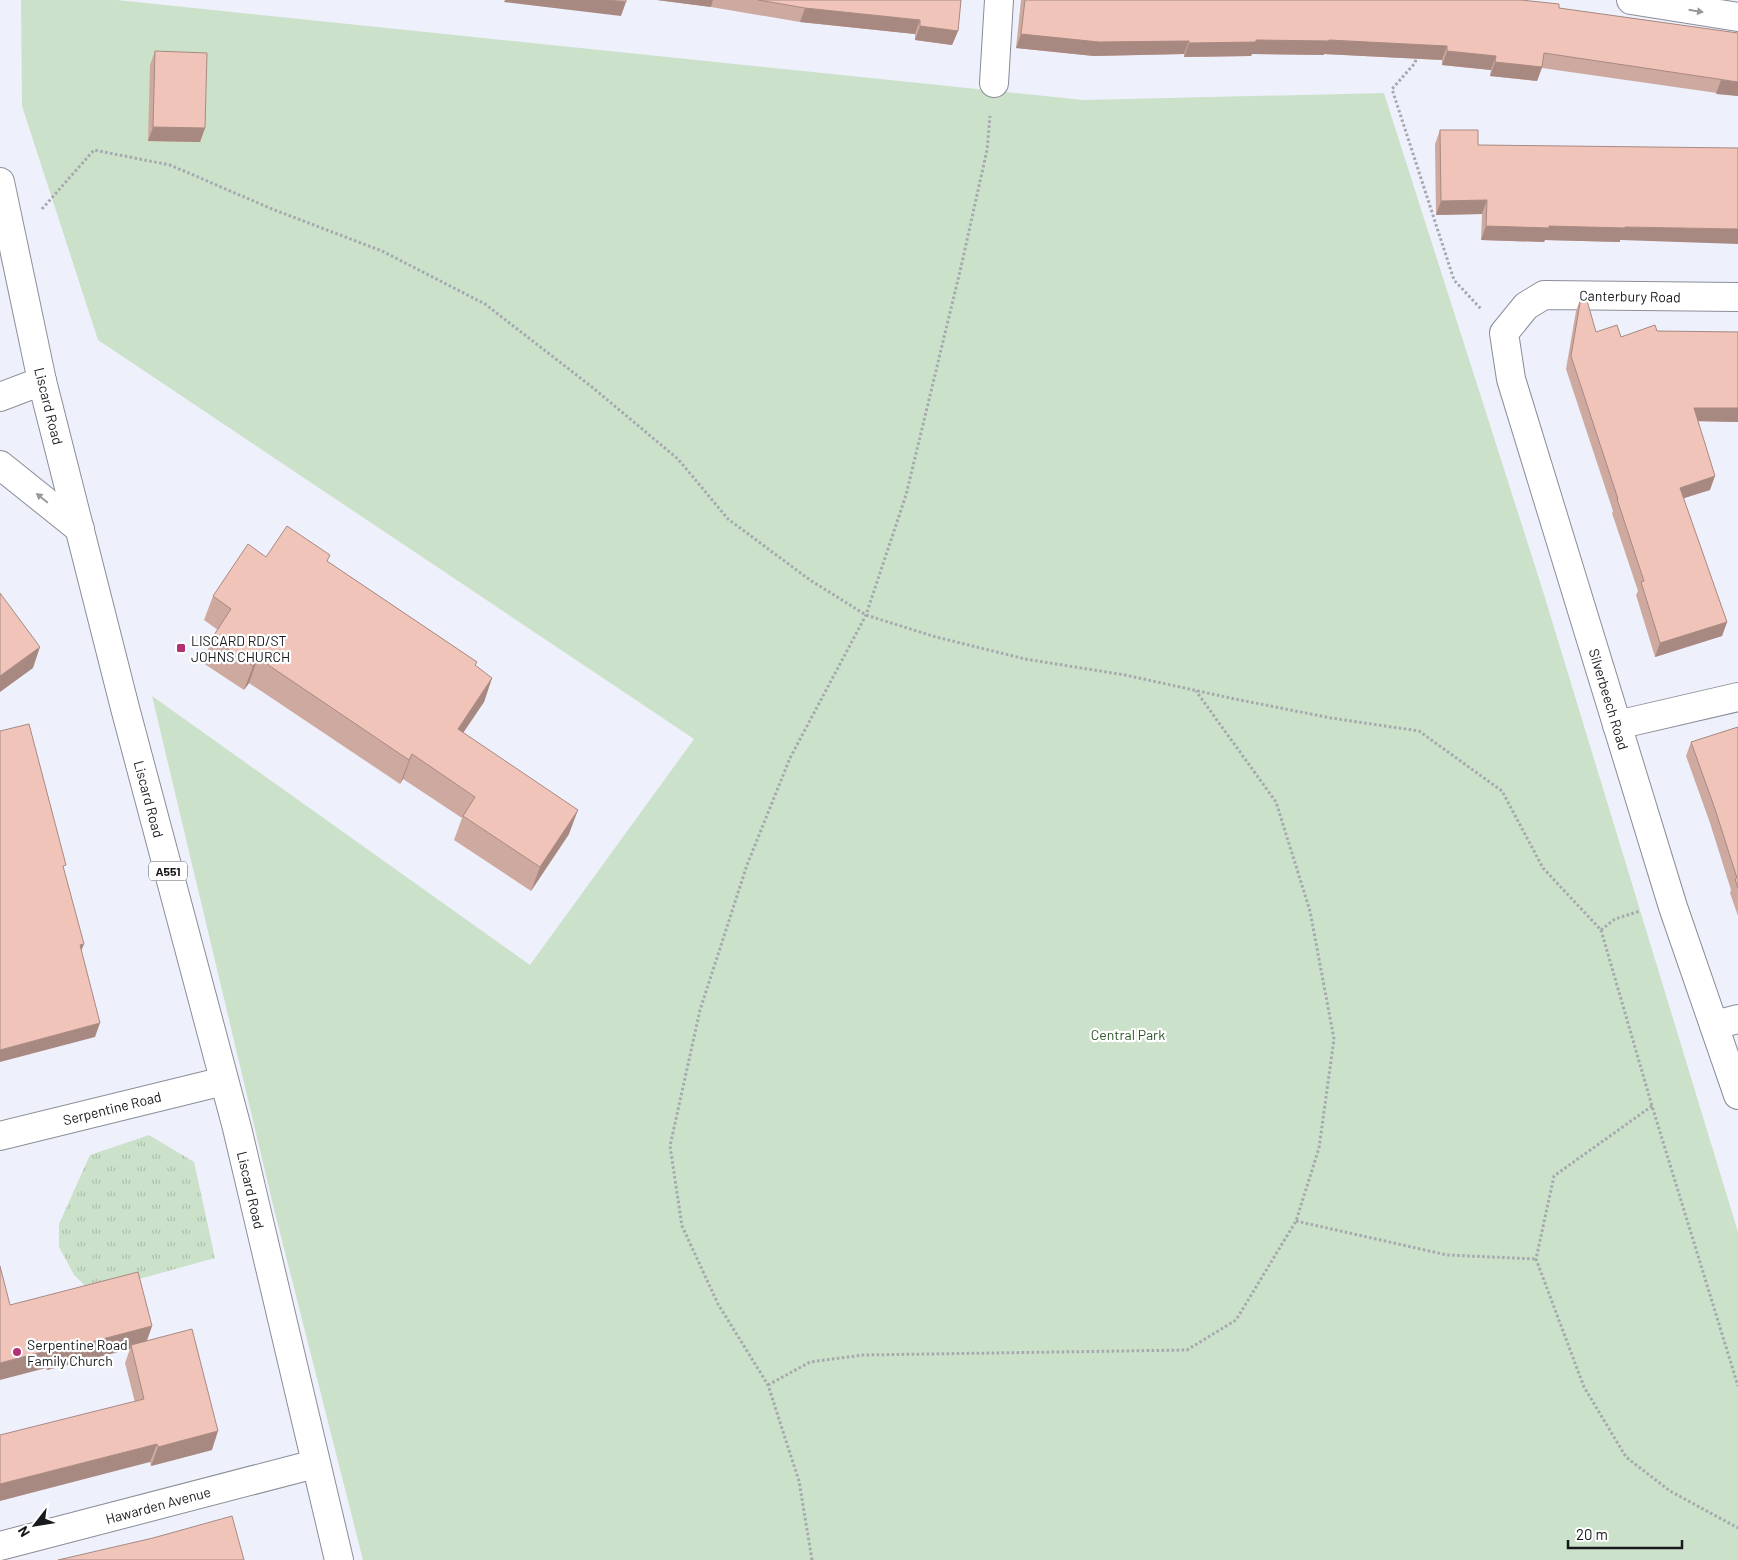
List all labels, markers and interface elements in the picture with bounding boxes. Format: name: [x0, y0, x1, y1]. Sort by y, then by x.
one-way arrow: [1688, 7, 1704, 15]
street label: Canterbury Road: [1579, 287, 1681, 305]
street label: Liscard Road: [31, 366, 67, 446]
one-way arrow: [35, 493, 49, 503]
place label: LISCARD RD/ST JOHNS CHURCH: [191, 632, 290, 665]
marker: LISCARD RD/ST JOHNS CHURCH: [175, 642, 187, 654]
street label: Silverbeech Road: [1586, 646, 1632, 752]
street label: Liscard Road: [131, 759, 167, 839]
road number: A551: [149, 861, 187, 880]
park label: Central Park: [1091, 1026, 1165, 1043]
street label: Serpentine Road: [61, 1088, 163, 1128]
street label: Liscard Road: [234, 1150, 268, 1230]
place label: Serpentine Road Family Church: [27, 1336, 128, 1369]
marker: Serpentine Road Family Church: [11, 1346, 23, 1358]
street label: Hawarden Avenue: [103, 1483, 213, 1527]
north arrow: [10, 1500, 60, 1550]
scale bar: [1568, 1518, 1682, 1550]
text: N: [14, 1524, 33, 1540]
text: 20 m: [1576, 1525, 1608, 1543]

